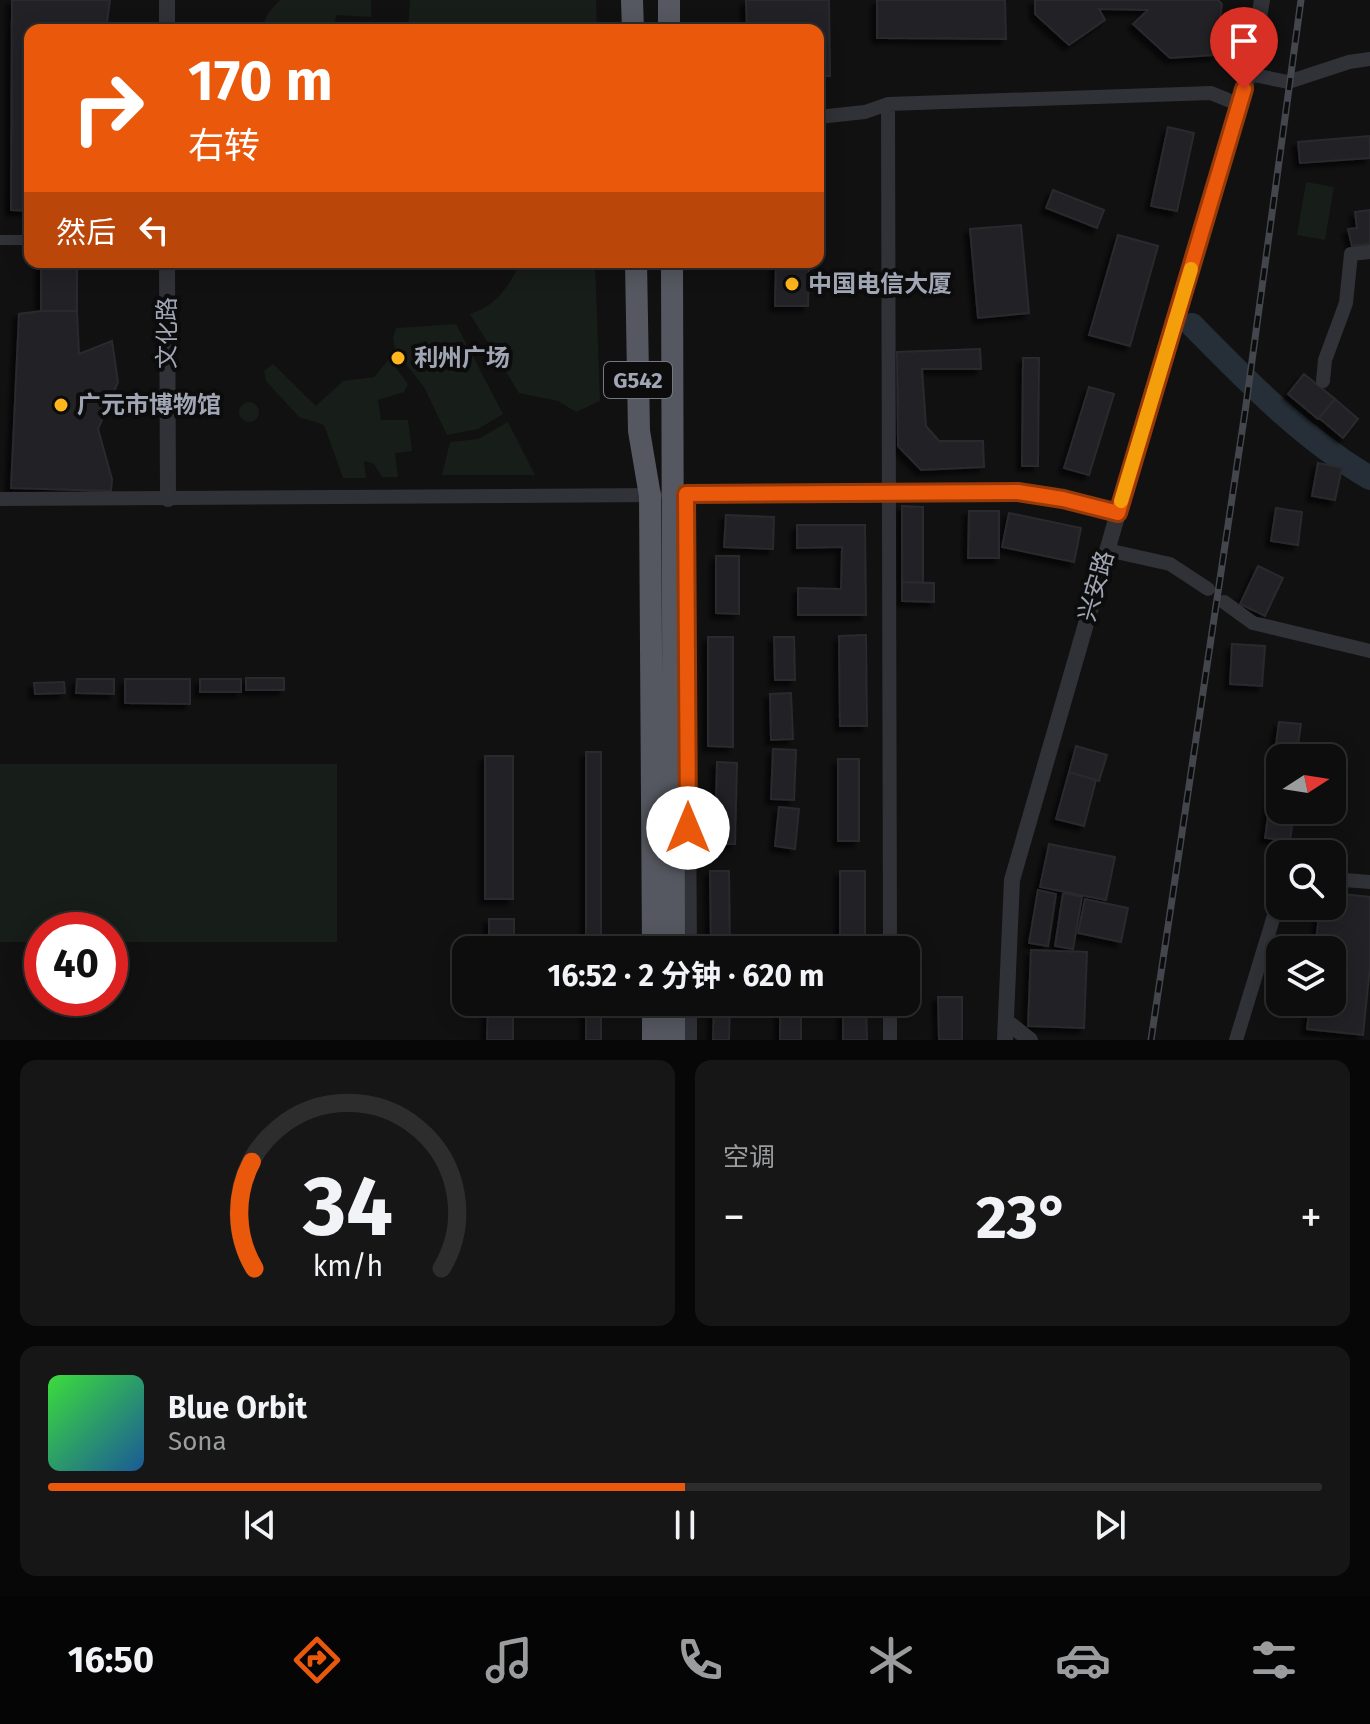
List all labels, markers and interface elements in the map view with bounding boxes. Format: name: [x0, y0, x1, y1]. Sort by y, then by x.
pin: [1210, 7, 1278, 89]
icon: arrive: [1222, 19, 1266, 63]
text: 170 m: [188, 48, 333, 115]
icon: right: [56, 56, 160, 160]
text: 右转: [188, 124, 260, 168]
icon: left: [132, 208, 176, 252]
text: 然后: [56, 215, 116, 251]
place label: 中国电信大厦: [808, 270, 952, 298]
marker: 中国电信大厦: [783, 275, 801, 293]
street label: 文化路: [153, 297, 181, 369]
place label: 利州广场: [414, 344, 510, 372]
marker: 利州广场: [389, 349, 407, 367]
road number: G542: [604, 362, 672, 398]
place label: 广元市博物馆: [77, 391, 221, 419]
marker: 广元市博物馆: [52, 396, 70, 414]
street label: 兴安路: [1073, 548, 1119, 624]
north arrow: [1266, 744, 1346, 824]
map controls: [1266, 744, 1346, 1016]
position arrow: [646, 786, 730, 870]
button: search: [1266, 840, 1346, 920]
speed limit sign: 40: [24, 912, 128, 1016]
button: layers: [1266, 936, 1346, 1016]
text: 16:52 · 2 分钟 · 620 m: [548, 958, 824, 994]
text: 空调: [723, 1142, 775, 1173]
text: 34: [301, 1157, 393, 1257]
text: 23°: [976, 1182, 1069, 1254]
text: −: [723, 1191, 745, 1244]
text: +: [1300, 1191, 1322, 1244]
text: km/h: [312, 1249, 383, 1284]
text: Blue Orbit: [168, 1390, 307, 1426]
text: Sona: [168, 1426, 227, 1457]
icon: previous: [238, 1503, 282, 1547]
icon: pause: [663, 1503, 707, 1547]
icon: next: [1088, 1503, 1132, 1547]
icon: directions: [289, 1632, 345, 1688]
icon: music: [481, 1632, 537, 1688]
icon: phone: [672, 1632, 728, 1688]
icon: climate: [863, 1632, 919, 1688]
icon: car: [1055, 1632, 1111, 1688]
icon: filters: [1246, 1632, 1302, 1688]
text: 16:50: [68, 1638, 154, 1682]

